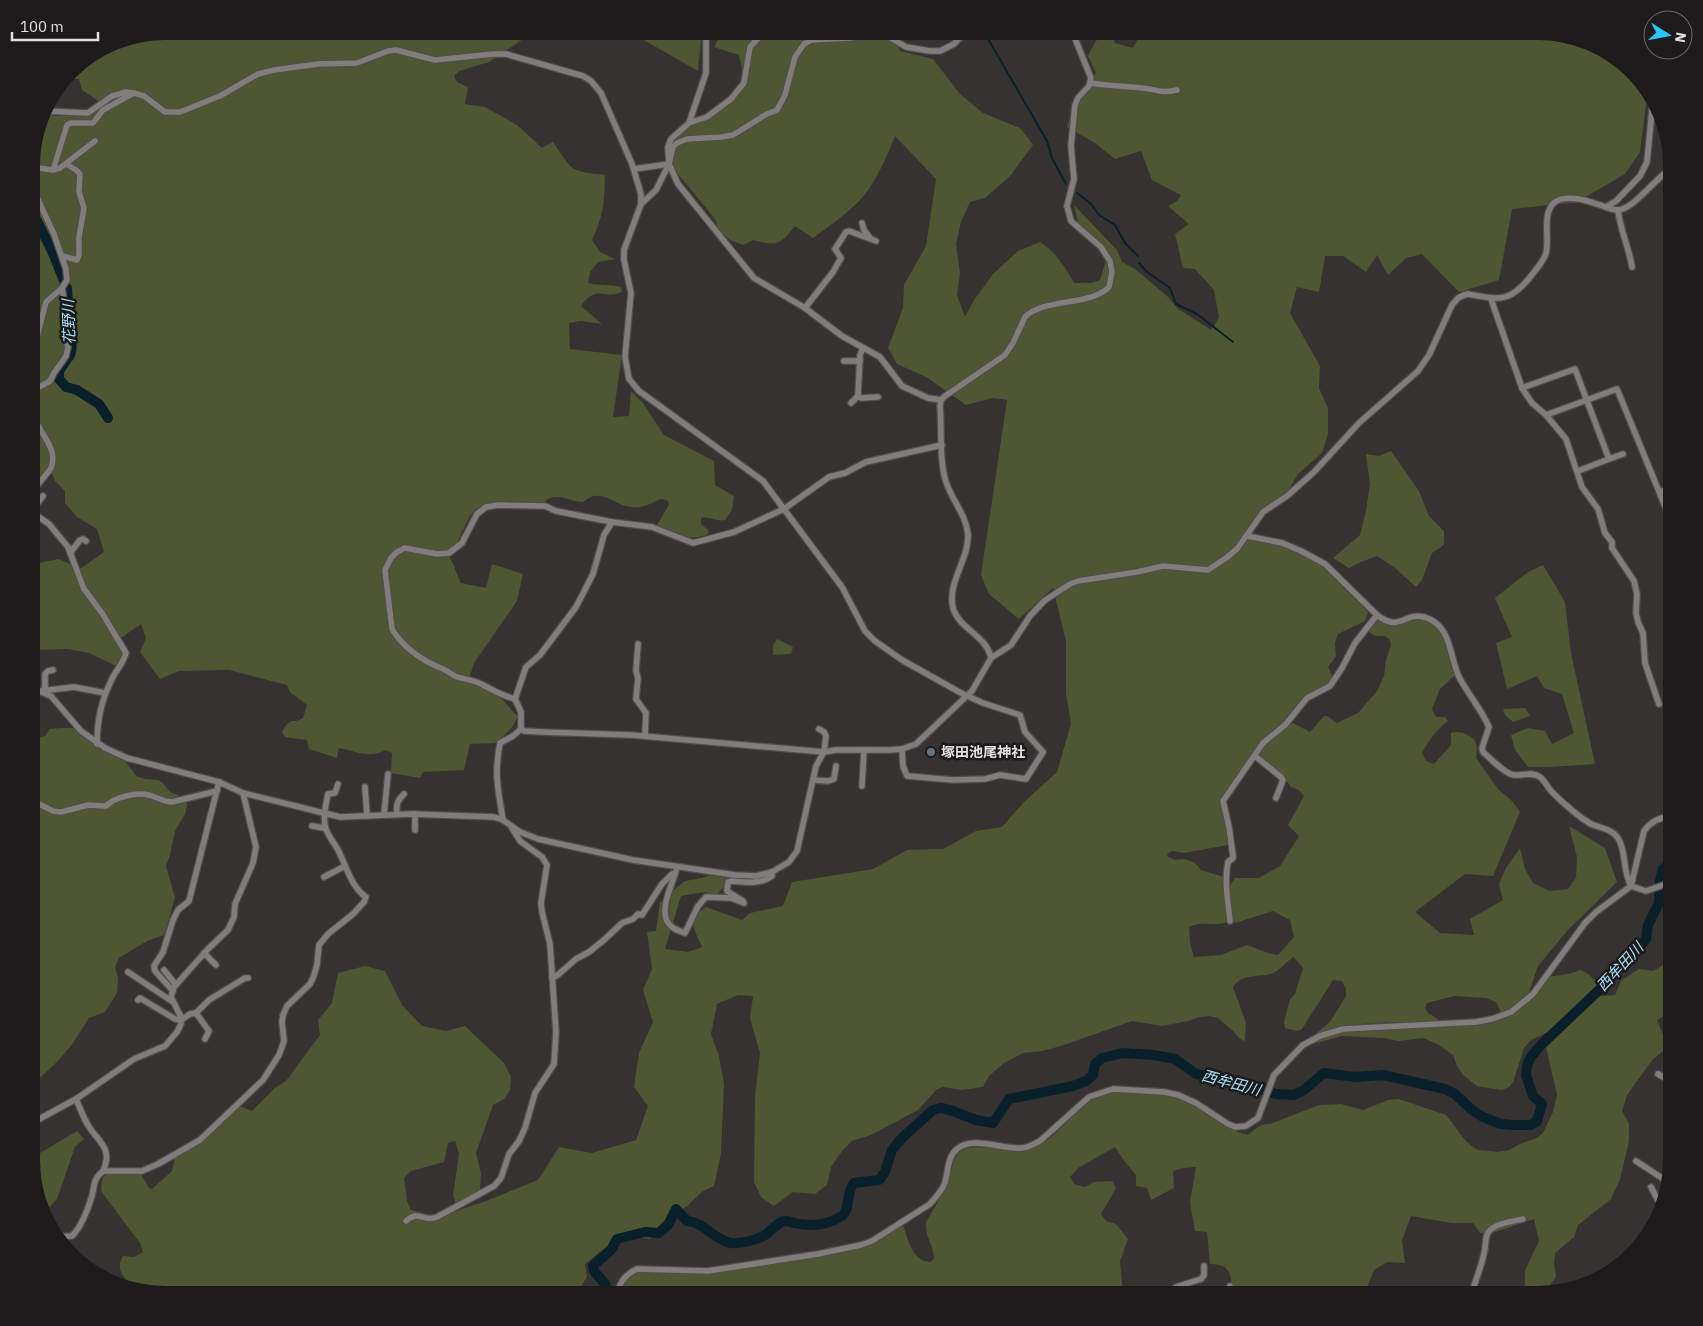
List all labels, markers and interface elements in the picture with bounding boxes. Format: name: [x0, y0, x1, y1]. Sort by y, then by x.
scale bar: [12, 10, 99, 42]
north arrow: [1643, 10, 1693, 60]
text: 100 m: [20, 17, 64, 36]
text: N: [1671, 31, 1691, 44]
water label: 花野川: [58, 297, 79, 345]
place label: 塚田池尾神社: [941, 743, 1025, 761]
marker: 塚田池尾神社: [925, 746, 937, 758]
water label: 西牟田川: [1592, 937, 1648, 995]
water label: 西牟田川: [1200, 1066, 1264, 1100]

